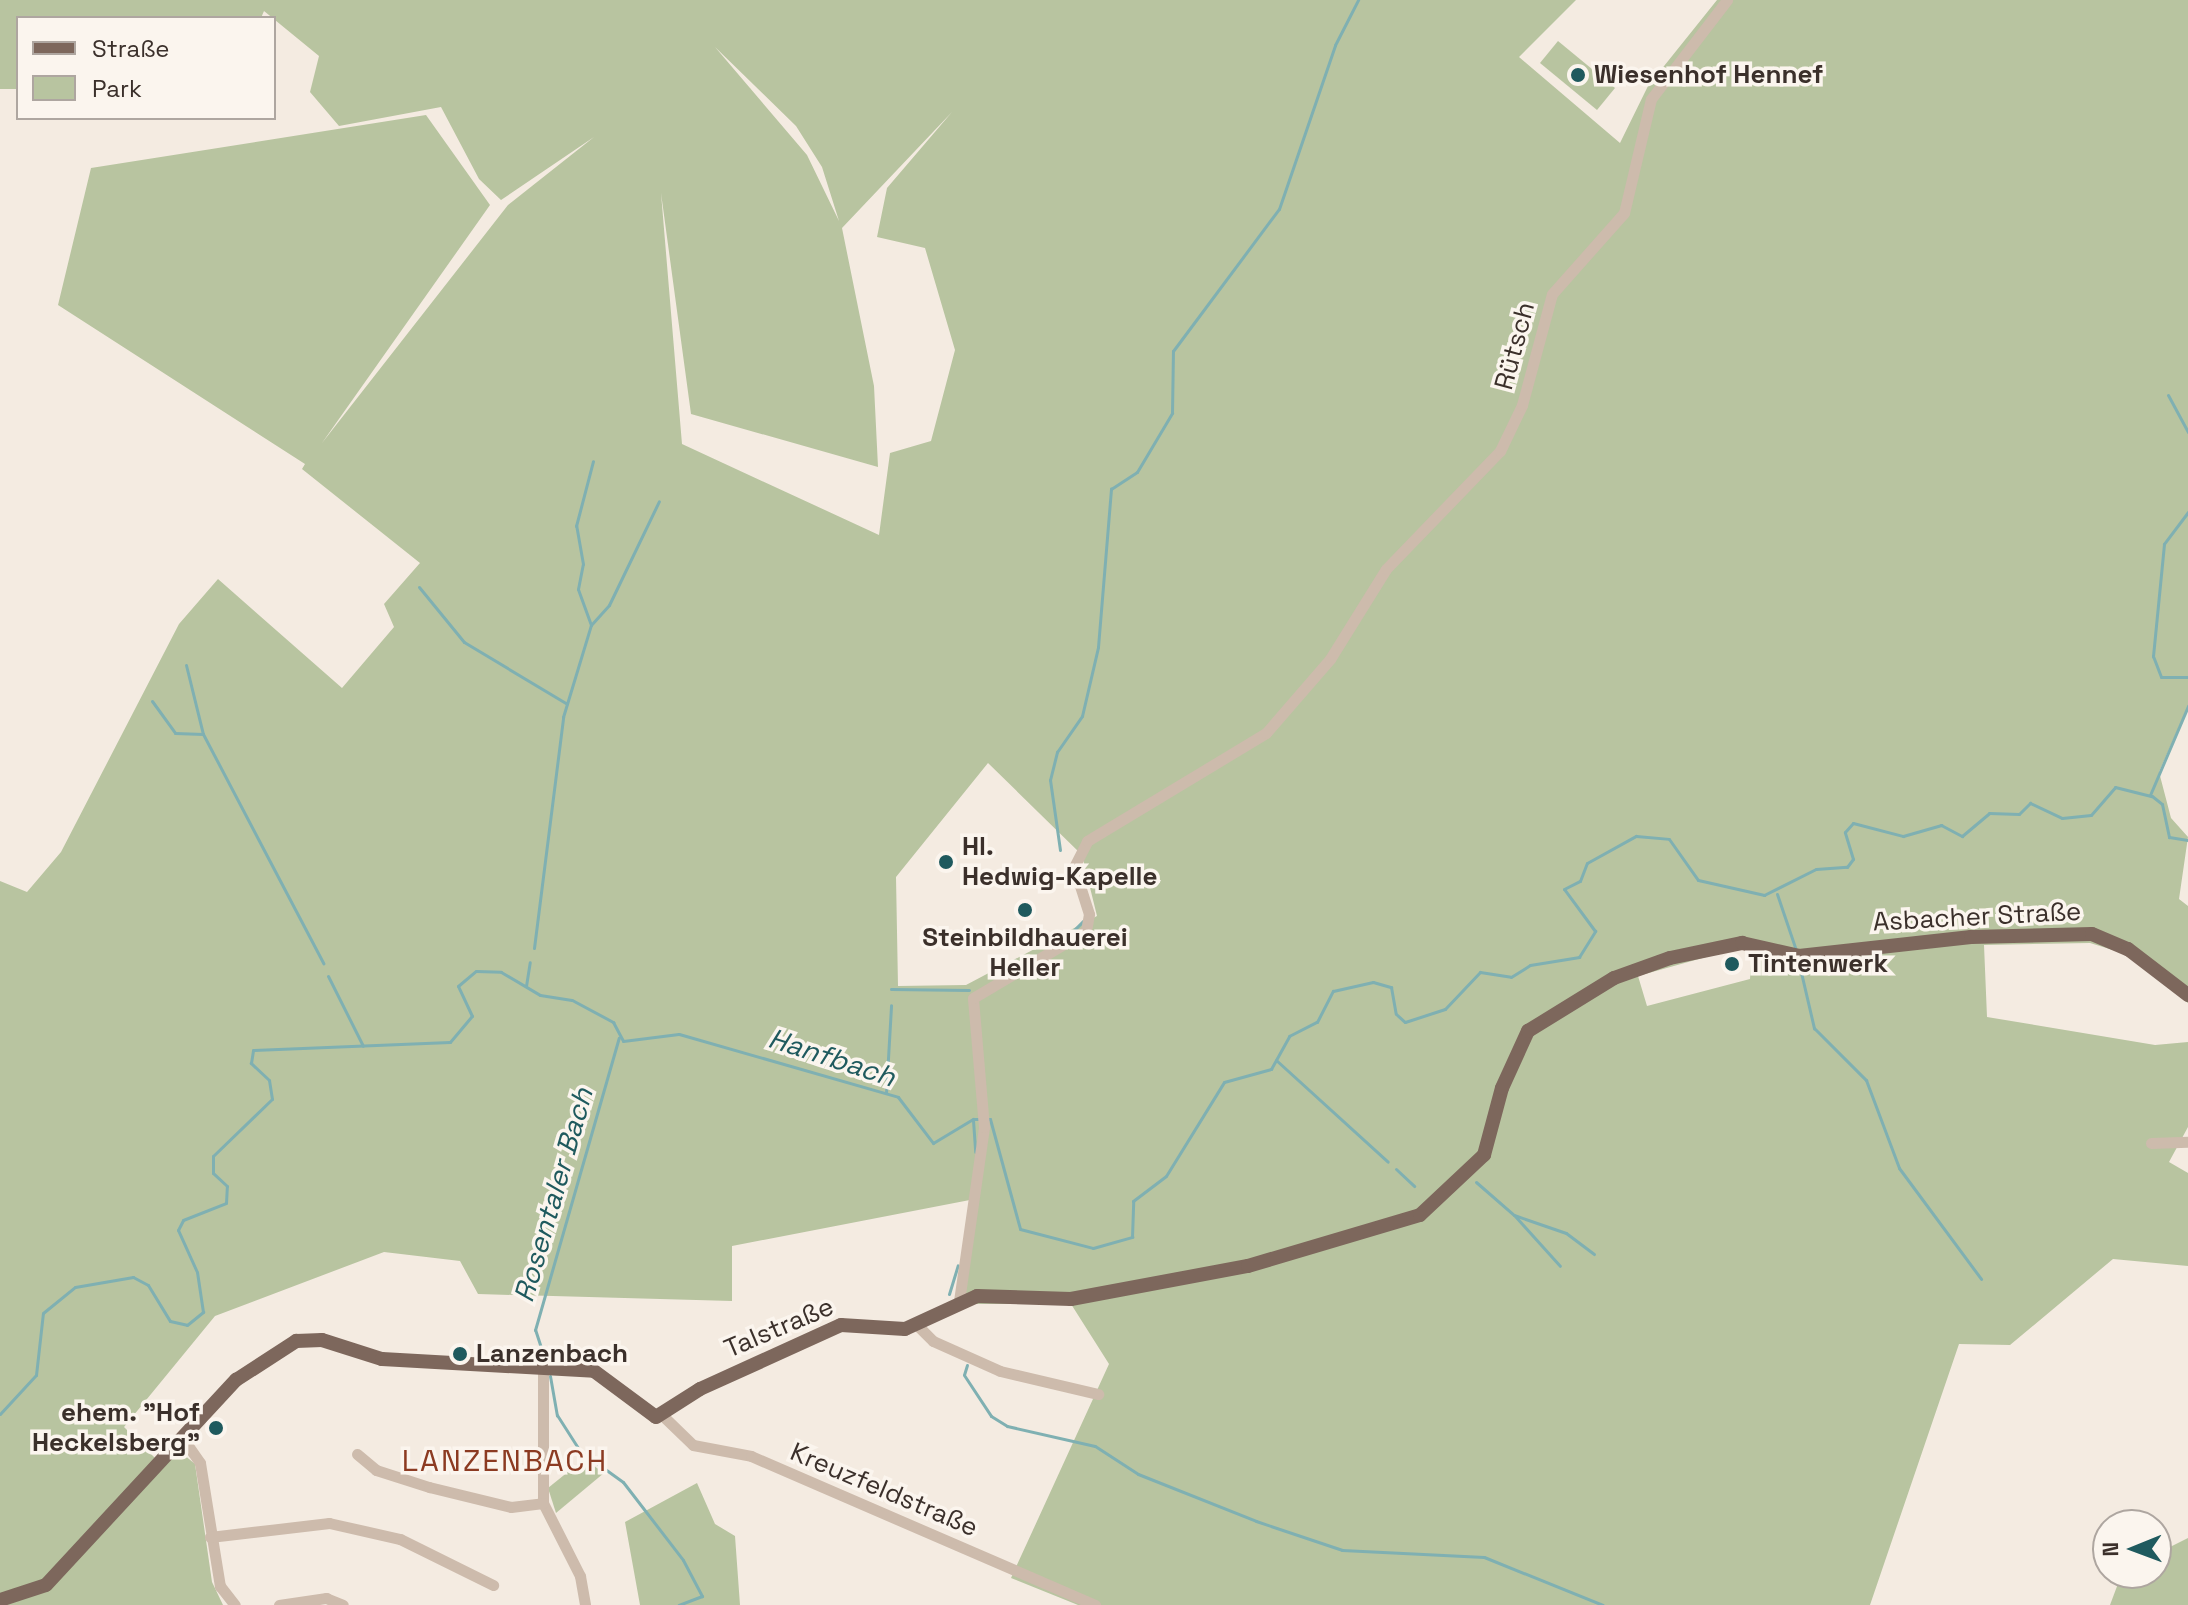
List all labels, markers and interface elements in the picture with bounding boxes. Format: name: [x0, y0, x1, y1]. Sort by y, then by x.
legend: [16, 16, 276, 120]
text: Straße: [92, 33, 169, 64]
place label: Wiesenhof Hennef: [1594, 59, 1823, 91]
marker: Wiesenhof Hennef: [1569, 66, 1587, 84]
text: Park: [92, 73, 142, 104]
street label: Rütsch: [1488, 299, 1542, 393]
place label: Hl. Hedwig-Kapelle: [962, 831, 1157, 892]
marker: Hl. Hedwig-Kapelle: [937, 853, 955, 871]
street label: Asbacher Straße: [1872, 896, 2082, 938]
marker: Steinbildhauerei Heller: [1016, 901, 1034, 919]
place label: Steinbildhauerei Heller: [922, 922, 1128, 984]
place label: Tintenwerk: [1748, 948, 1888, 980]
marker: Tintenwerk: [1723, 955, 1741, 973]
water label: Hanfbach: [764, 1021, 900, 1093]
water label: Rosentaler Bach: [506, 1084, 600, 1306]
street label: Talstraße: [720, 1291, 838, 1365]
place label: Lanzenbach: [476, 1338, 628, 1370]
marker: Lanzenbach: [451, 1345, 469, 1363]
place label: ehem. "Hof Heckelsberg": [32, 1397, 200, 1458]
marker: ehem. "Hof Heckelsberg": [207, 1419, 225, 1437]
street label: Kreuzfeldstraße: [785, 1436, 983, 1544]
district label: LANZENBACH: [402, 1443, 608, 1479]
north arrow: [2092, 1509, 2172, 1589]
text: N: [2096, 1542, 2124, 1557]

